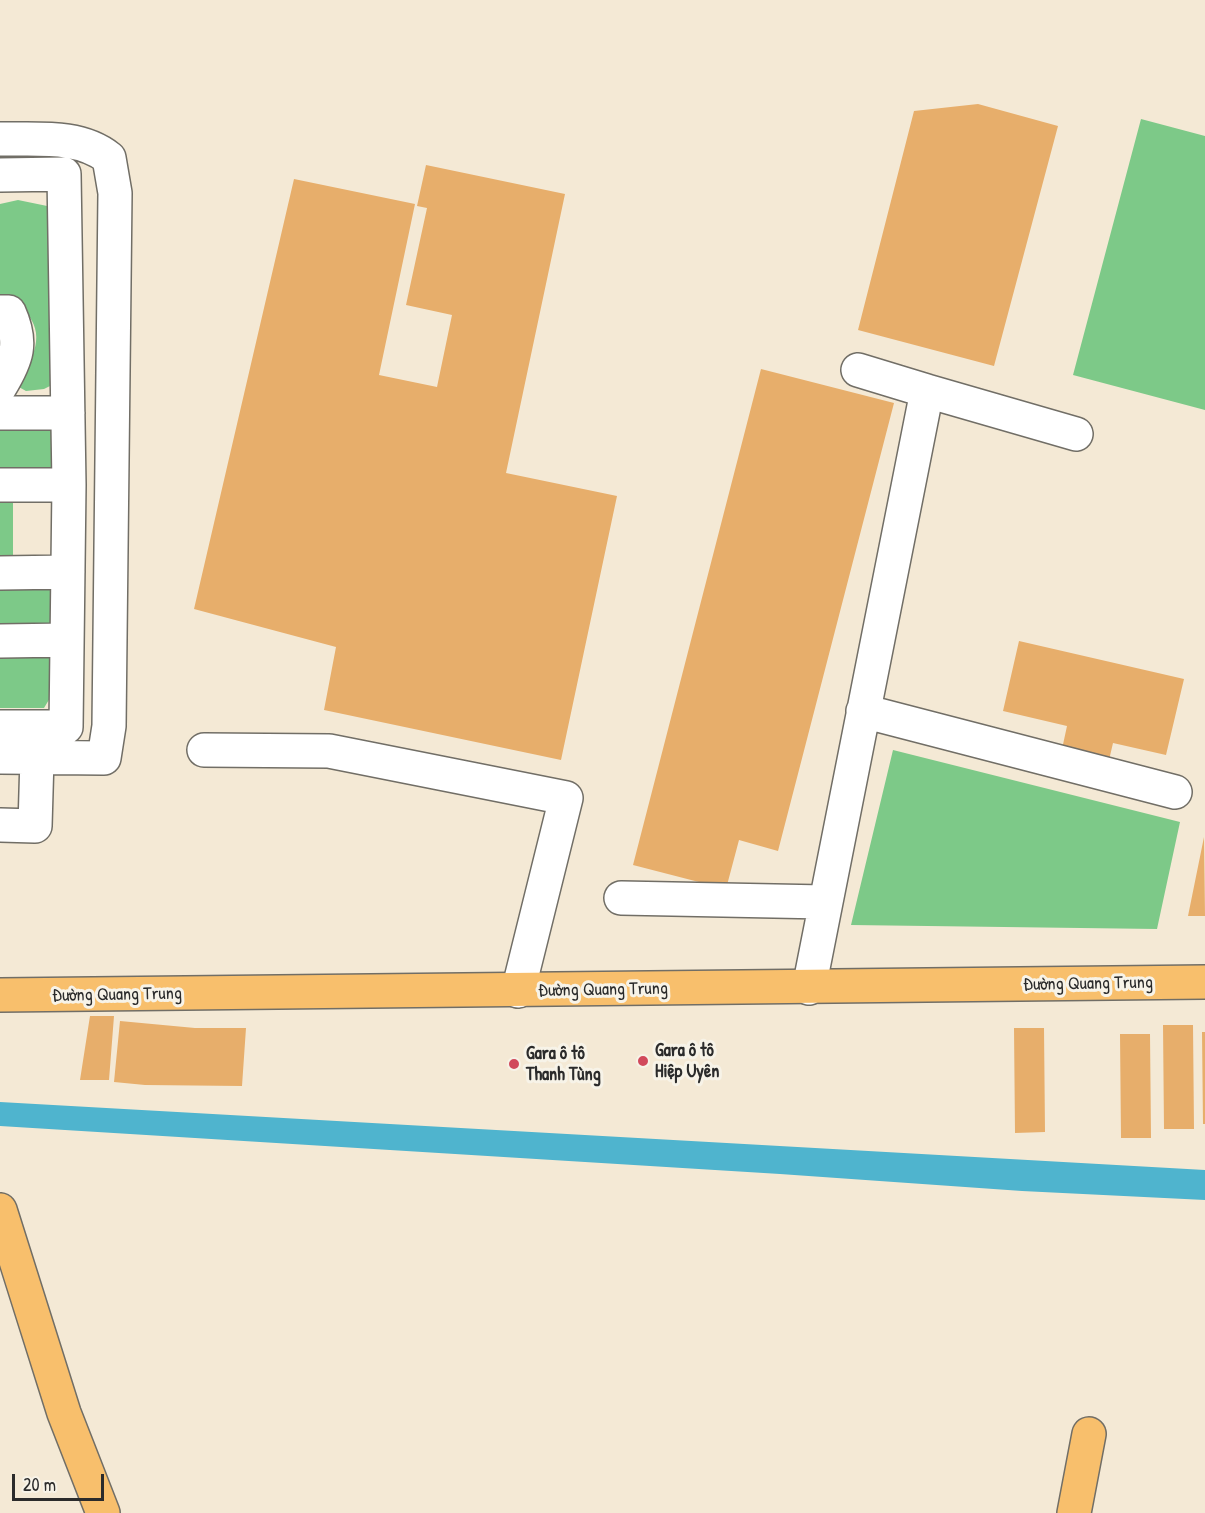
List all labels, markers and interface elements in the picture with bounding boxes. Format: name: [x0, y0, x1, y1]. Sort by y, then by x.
street label: Đường Quang Trung: [1023, 972, 1153, 996]
street label: Đường Quang Trung: [538, 978, 668, 1002]
street label: Đường Quang Trung: [52, 983, 182, 1007]
place label: Gara ô tô Hiệp Uyên: [655, 1040, 719, 1082]
place label: Gara ô tô Thanh Tùng: [526, 1043, 601, 1086]
marker: Gara ô tô Hiệp Uyên: [636, 1054, 650, 1068]
marker: Gara ô tô Thanh Tùng: [507, 1057, 521, 1071]
scale bar: [15, 1462, 106, 1500]
text: 20 m: [23, 1472, 56, 1497]

